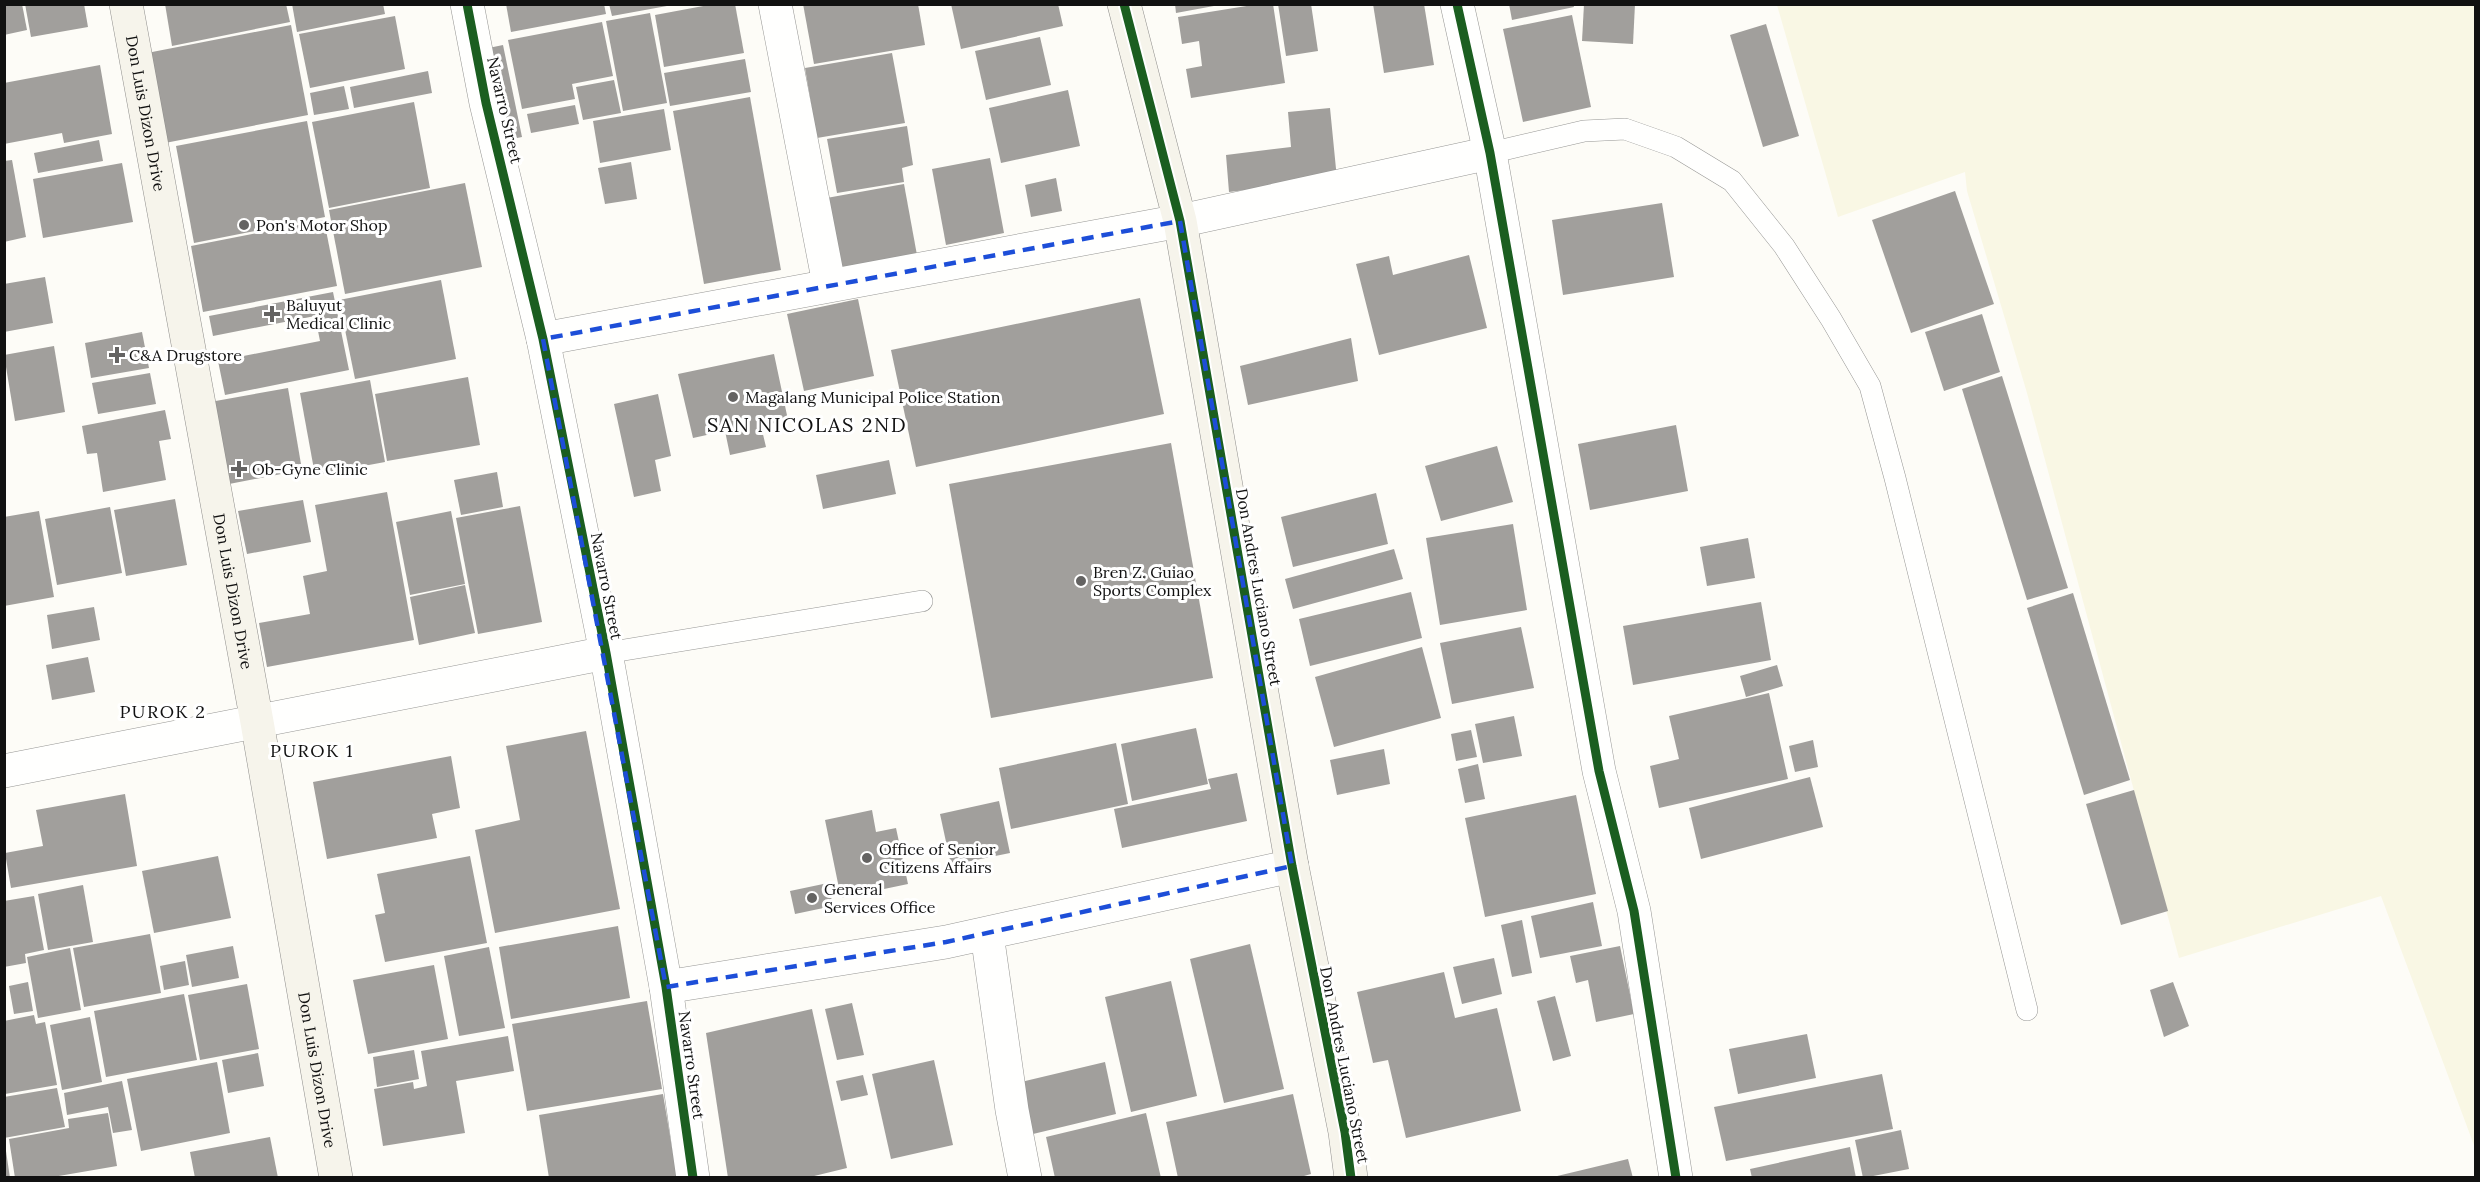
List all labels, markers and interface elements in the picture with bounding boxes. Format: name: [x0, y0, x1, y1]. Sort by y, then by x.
street label: Don Luis Dizon Drive: [122, 34, 170, 193]
street label: Navarro Street: [483, 55, 527, 166]
place label: Pon's Motor Shop: [256, 215, 388, 235]
marker: Pon's Motor Shop: [237, 218, 251, 232]
place label: Baluyut Medical Clinic: [286, 295, 391, 333]
marker: Baluyut Medical Clinic: [263, 305, 281, 323]
place label: C&A Drugstore: [129, 345, 242, 365]
marker: C&A Drugstore: [110, 348, 124, 362]
place label: Magalang Municipal Police Station: [745, 387, 1001, 407]
marker: Magalang Municipal Police Station: [726, 390, 740, 404]
district label: SAN NICOLAS 2ND: [707, 412, 907, 437]
place label: Ob-Gyne Clinic: [252, 459, 368, 479]
marker: Ob-Gyne Clinic: [230, 460, 248, 478]
street label: Don Andres Luciano Street: [1232, 487, 1286, 688]
street label: Don Luis Dizon Drive: [209, 512, 257, 671]
street label: Navarro Street: [587, 531, 627, 642]
place label: Bren Z. Guiao Sports Complex: [1093, 562, 1212, 600]
marker: Bren Z. Guiao Sports Complex: [1074, 574, 1088, 588]
district label: PUROK 2: [119, 700, 207, 723]
district label: PUROK 1: [270, 739, 354, 762]
place label: Office of Senior Citizens Affairs: [879, 839, 996, 877]
marker: Office of Senior Citizens Affairs: [860, 851, 874, 865]
place label: General Services Office: [824, 879, 936, 917]
marker: General Services Office: [805, 891, 819, 905]
street label: Don Andres Luciano Street: [1316, 965, 1374, 1166]
street label: Don Luis Dizon Drive: [294, 990, 341, 1150]
street label: Navarro Street: [675, 1010, 710, 1121]

